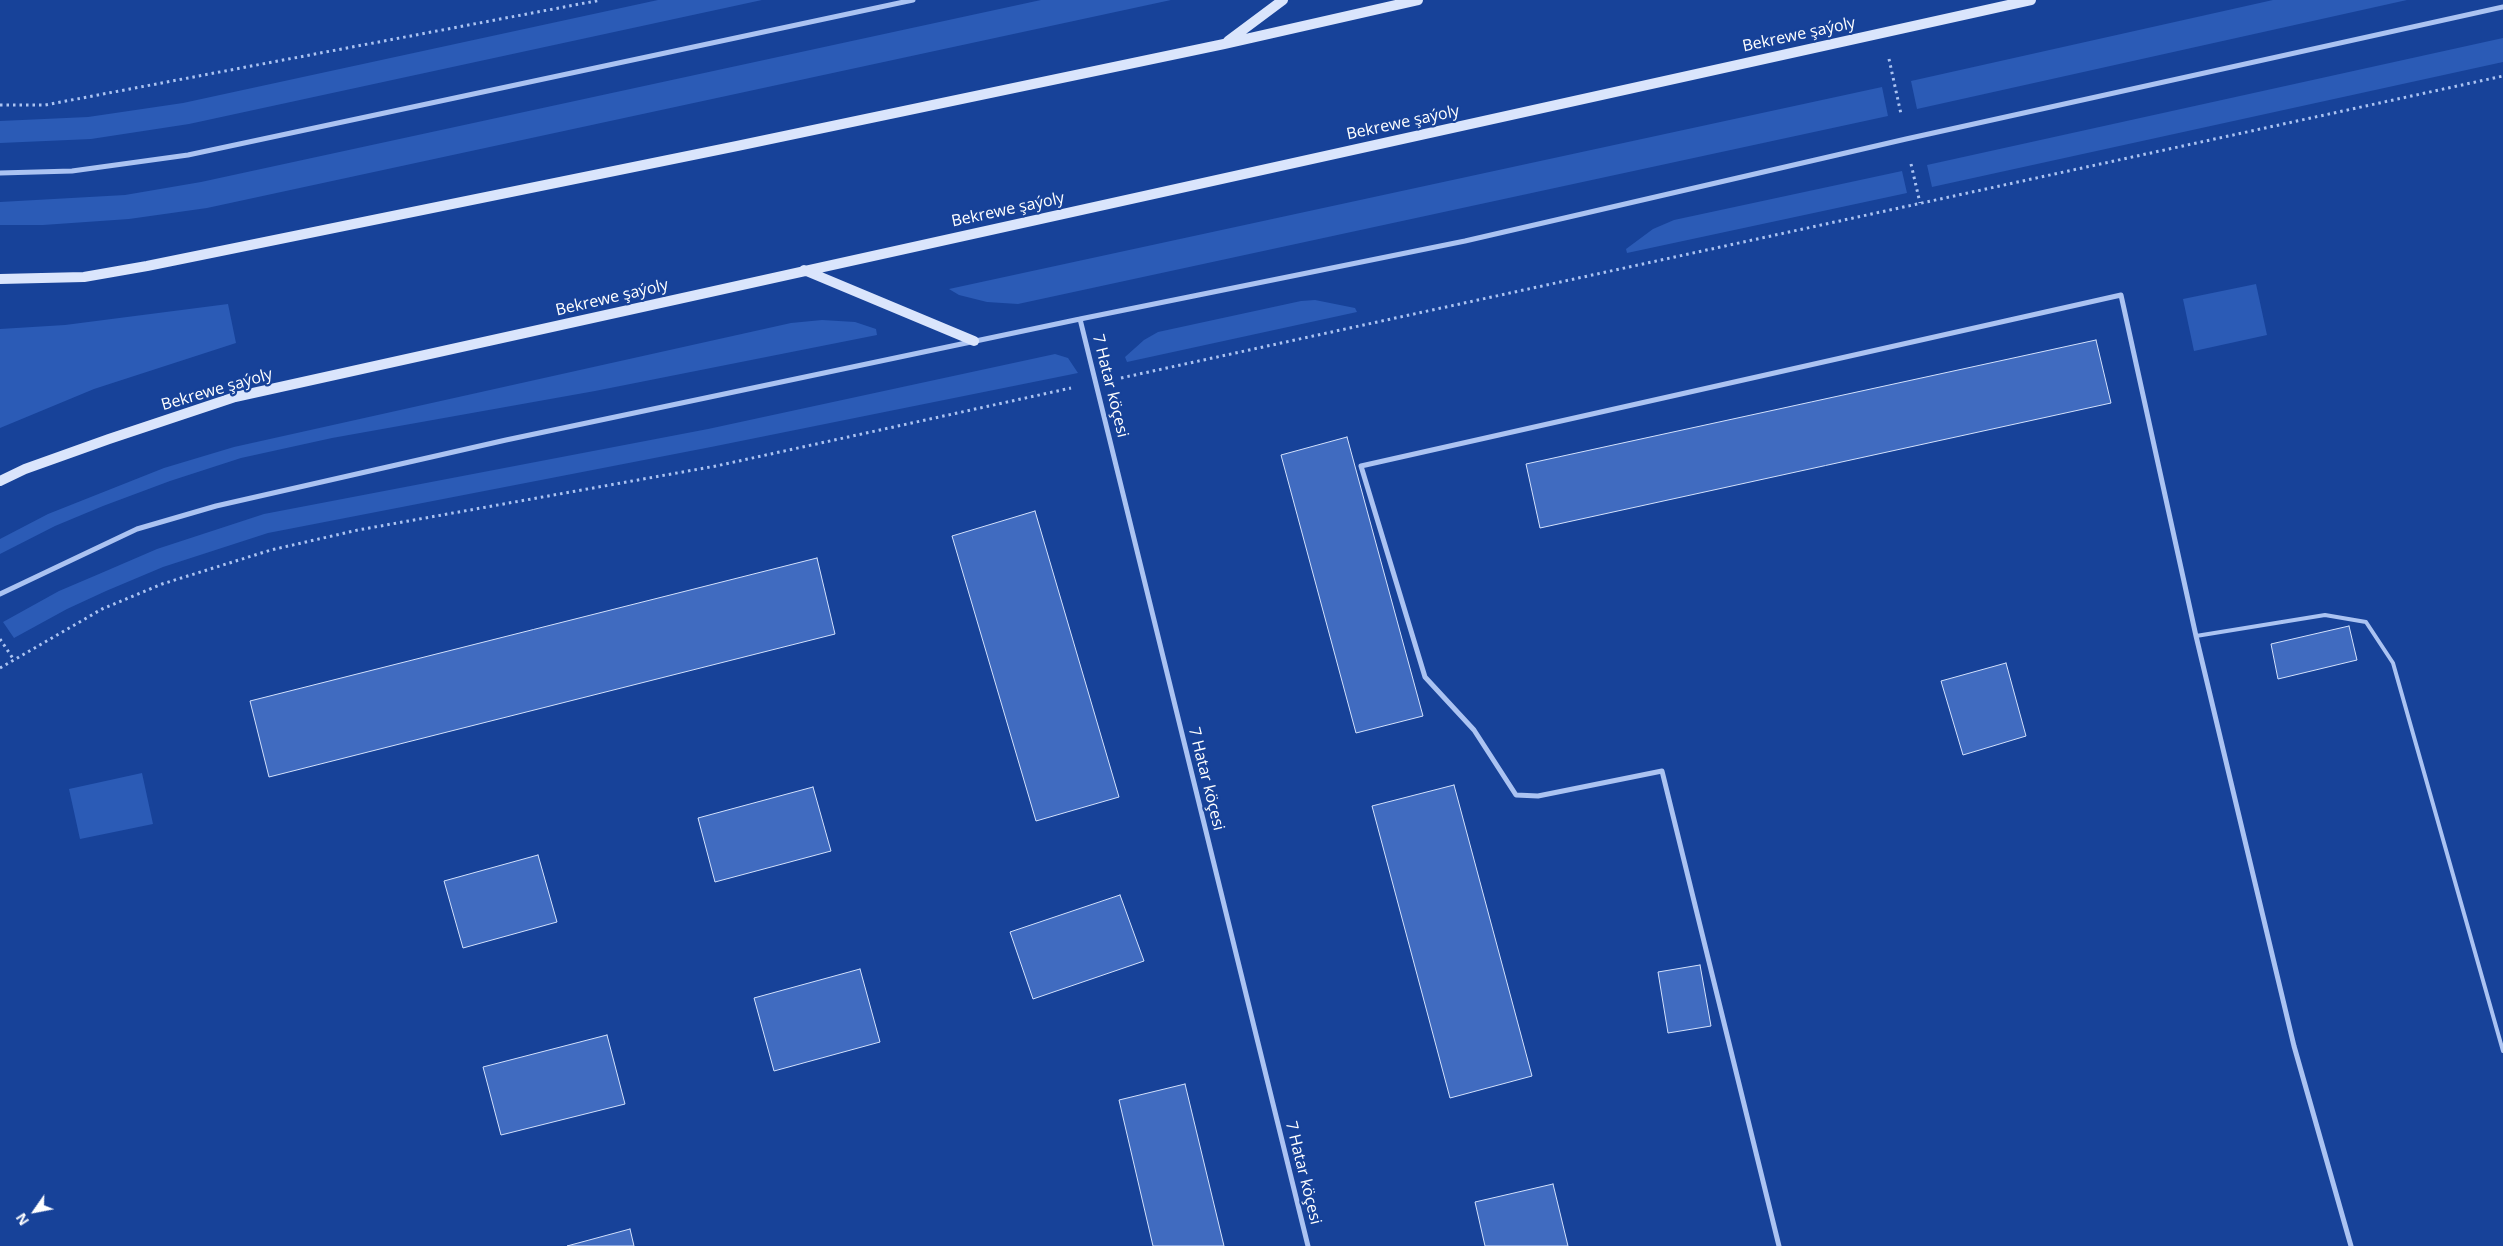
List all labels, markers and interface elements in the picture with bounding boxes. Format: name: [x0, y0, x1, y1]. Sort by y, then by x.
street label: Bekrewe şaýoly: [1741, 14, 1857, 56]
street label: Bekrewe şaýoly: [1345, 102, 1461, 144]
street label: Bekrewe şaýoly: [950, 189, 1066, 231]
street label: Bekrewe şaýoly: [554, 276, 670, 320]
street label: 7 Hatar köçesi: [1088, 332, 1132, 440]
street label: Bekrewe şaýoly: [159, 365, 275, 415]
street label: 7 Hatar köçesi: [1184, 725, 1228, 833]
street label: 7 Hatar köçesi: [1281, 1119, 1325, 1227]
north arrow: [10, 1186, 60, 1236]
text: N: [11, 1209, 33, 1229]

